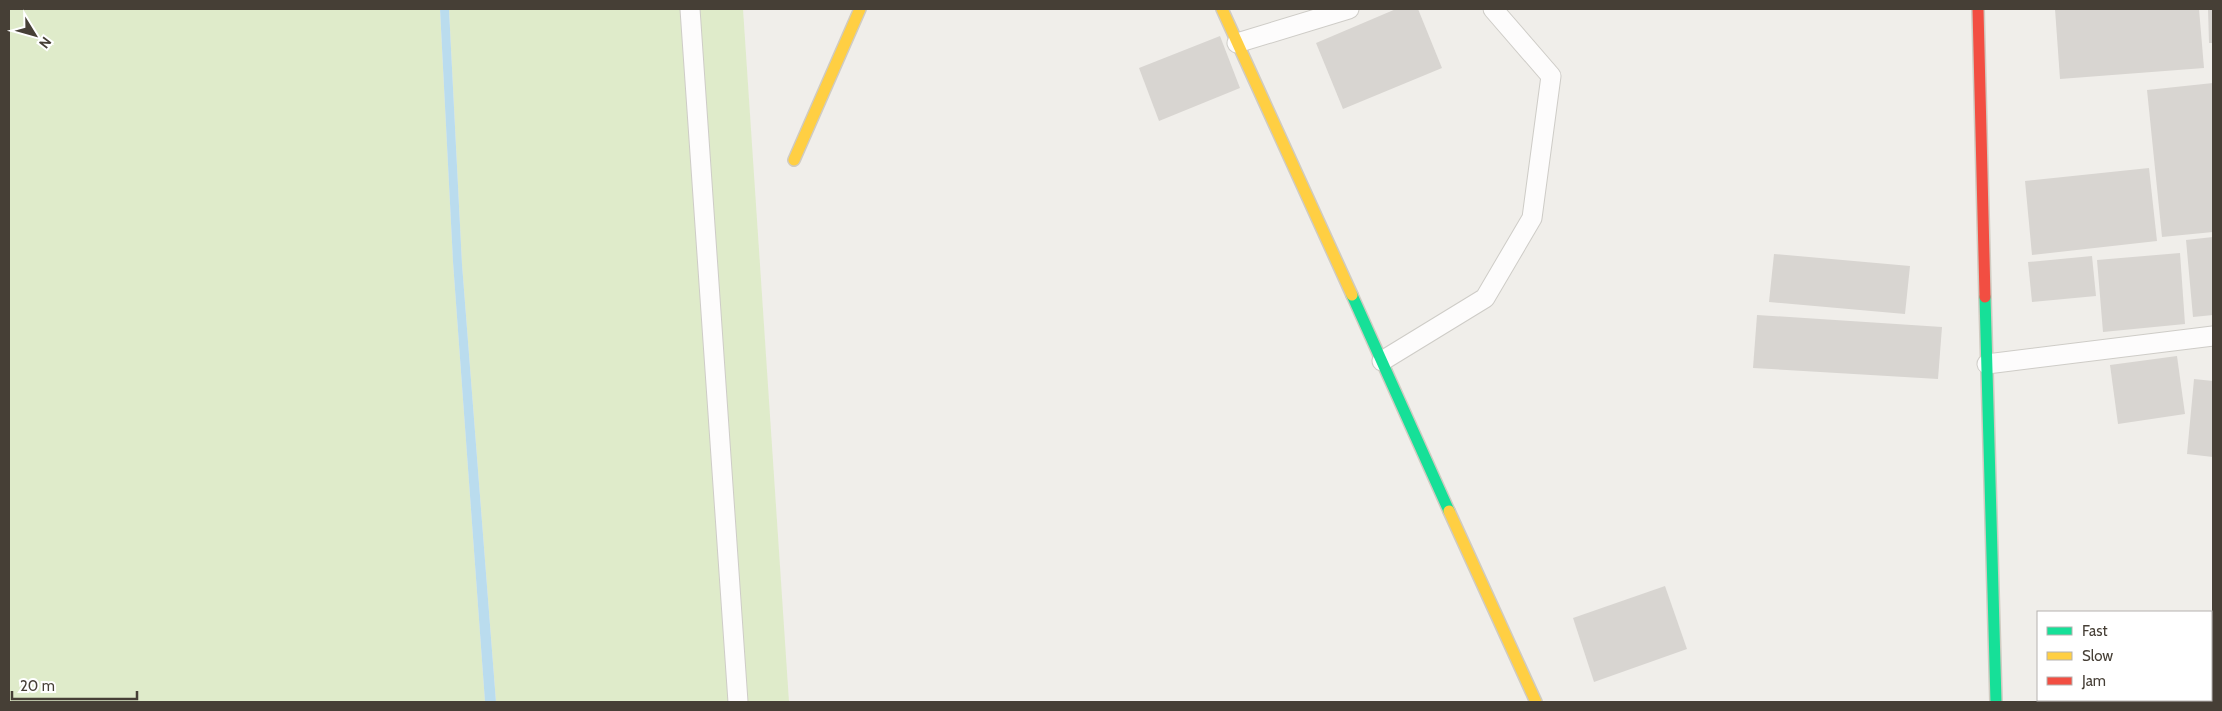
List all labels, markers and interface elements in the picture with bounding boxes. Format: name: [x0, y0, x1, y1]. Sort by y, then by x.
north arrow: [10, 10, 60, 60]
text: N: [35, 33, 56, 52]
legend: [2037, 611, 2212, 701]
text: Fast: [2082, 622, 2107, 640]
text: Slow: [2082, 647, 2113, 665]
scale bar: [12, 668, 138, 700]
text: Jam: [2081, 672, 2106, 690]
text: 20 m: [20, 677, 55, 695]

